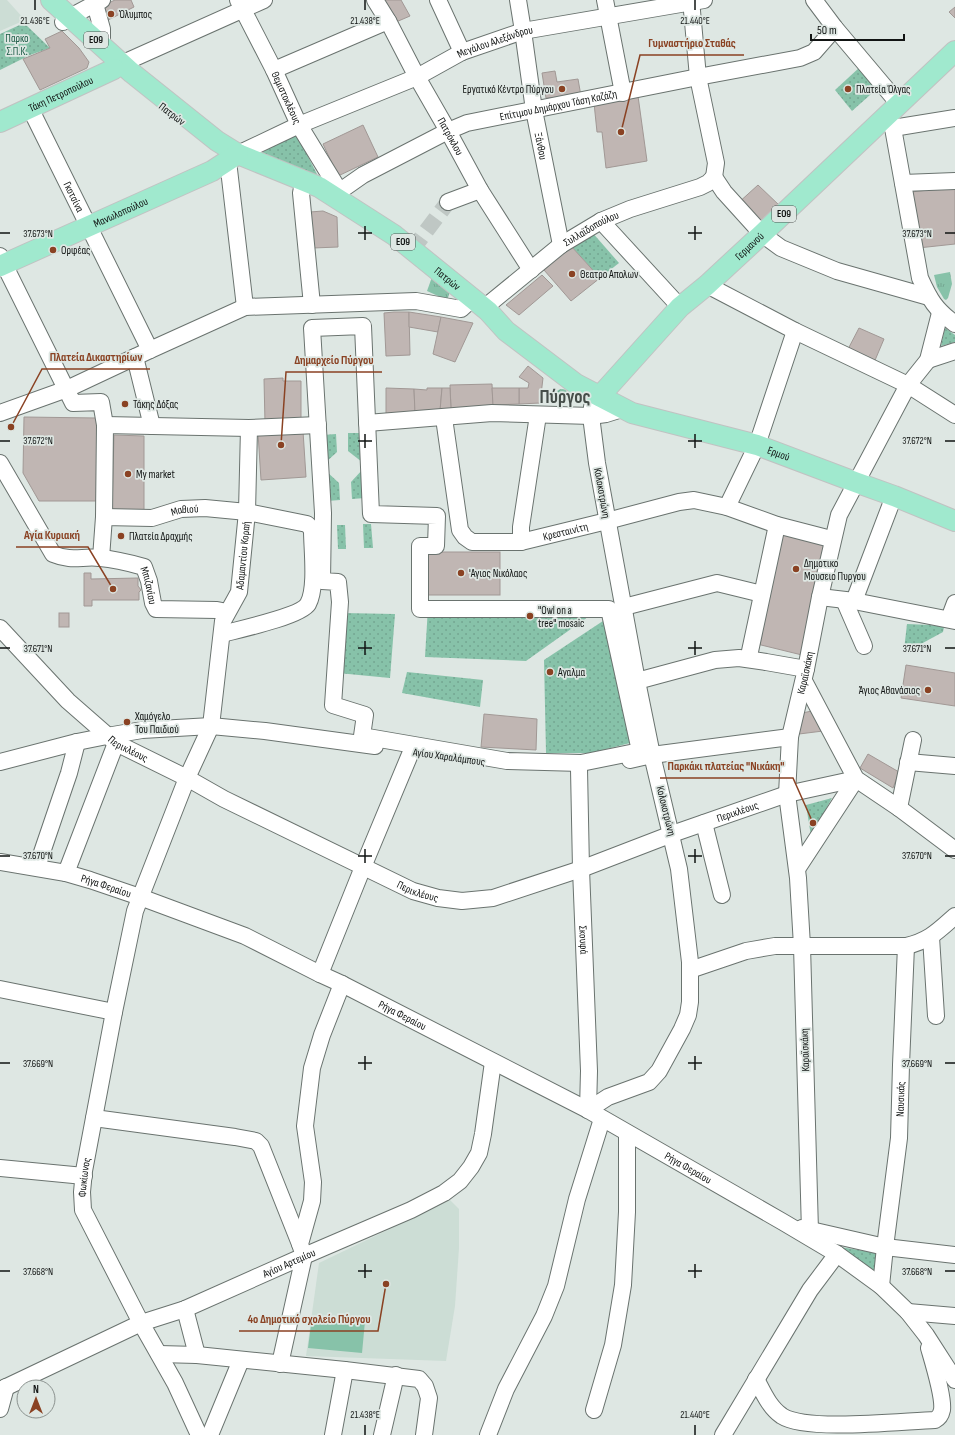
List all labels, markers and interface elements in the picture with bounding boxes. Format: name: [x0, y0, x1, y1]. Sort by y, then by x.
place label: Όλυμπος: [118, 8, 152, 21]
marker: Όλυμπος: [106, 9, 116, 19]
text: 21.436°E: [20, 15, 50, 27]
text: 21.438°E: [350, 15, 380, 27]
text: 21.440°E: [680, 15, 710, 27]
scale bar: [811, 16, 904, 42]
street label: Μεγάλου Αλεξάνδρου: [454, 23, 534, 60]
text: 50 m: [817, 23, 837, 38]
callout: Γυμναστήριο Σταθάς: [640, 31, 744, 55]
park label: Παρκο Σ.Π.Κ.: [5, 32, 29, 58]
road number: ΕΟ9: [84, 32, 108, 48]
text: Γυμναστήριο Σταθάς: [648, 36, 736, 51]
street label: Θεμιστοκλέους: [269, 69, 304, 126]
street label: Τάκη Πετροπούλου: [26, 73, 95, 114]
place label: Εργατικό Κέντρο Πύργου: [462, 83, 554, 96]
place label: Πλατεία Όλγας: [856, 83, 910, 96]
marker: Εργατικό Κέντρο Πύργου: [557, 84, 567, 94]
marker: Πλατεία Όλγας: [843, 84, 853, 94]
street label: Επίτιμου Δημάρχου Τάση Καζάζη: [499, 87, 618, 123]
street label: Πατρών: [156, 100, 188, 129]
street label: Πατρόκλου: [435, 115, 467, 158]
street label: Ξάνθου: [532, 131, 550, 161]
street label: Γκοτσίνα: [61, 179, 87, 214]
street label: Μανωλοπούλου: [91, 194, 150, 230]
road number: ΕΟ9: [772, 206, 796, 222]
street label: Συλλαϊδοπούλου: [561, 208, 621, 249]
text: 37.673°N: [23, 228, 53, 240]
text: 37.673°N: [902, 228, 932, 240]
street label: Γερμανού: [732, 229, 767, 262]
road number: ΕΟ9: [391, 234, 415, 250]
place label: Ορφέας: [61, 244, 90, 257]
marker: Ορφέας: [48, 245, 58, 255]
street label: Πατρών: [432, 264, 464, 293]
place label: Θεατρο Απολων: [580, 268, 639, 281]
marker: Θεατρο Απολων: [567, 269, 577, 279]
callout: Πλατεία Δικαστηρίων: [42, 345, 150, 369]
callout: Δημαρχείο Πύργου: [286, 348, 382, 372]
text: Πλατεία Δικαστηρίων: [50, 350, 142, 365]
text: Δημαρχείο Πύργου: [294, 353, 374, 368]
district label: Πύργος: [540, 386, 591, 409]
place label: Τάκης Δόξας: [133, 398, 178, 411]
marker: Τάκης Δόξας: [120, 399, 130, 409]
text: 37.672°N: [23, 435, 53, 447]
text: 37.672°N: [902, 435, 932, 447]
street label: Ερμού: [766, 443, 792, 463]
street label: Κολοκοτρώνη: [591, 467, 613, 519]
place label: My market: [136, 468, 175, 481]
marker: My market: [123, 469, 133, 479]
street label: Μαθιού: [169, 502, 199, 518]
street label: Κρεσταινίτη: [541, 519, 589, 543]
street label: Αδαμαντίου Κοραή: [233, 520, 253, 591]
callout: Αγία Κυριακή: [16, 523, 88, 547]
text: Αγία Κυριακή: [23, 528, 80, 543]
place label: Πλατεία Δραχμής: [129, 530, 192, 543]
marker: Πλατεία Δραχμής: [116, 531, 126, 541]
place label: Δημοτικο Μουσειο Πυργου: [804, 557, 866, 583]
marker: Δημοτικο Μουσειο Πυργου: [791, 564, 801, 574]
street label: Μπιζανίου: [138, 565, 160, 606]
place label: 'Αγιος Νικόλαος: [469, 567, 527, 580]
marker: 'Αγιος Νικόλαος: [456, 568, 466, 578]
place label: "Owl on a tree" mosaic: [538, 604, 584, 630]
marker: "Owl on a tree" mosaic: [525, 611, 535, 621]
text: 37.671°N: [24, 643, 52, 655]
text: 37.671°N: [903, 643, 931, 655]
street label: Καραϊσκάκη: [794, 650, 816, 695]
place label: Αγαλμα: [557, 666, 585, 679]
marker: Αγαλμα: [545, 667, 555, 677]
place label: Άγιος Αθανάσιος: [859, 684, 920, 697]
marker: Άγιος Αθανάσιος: [923, 685, 933, 695]
place label: Χαμόγελο Του Παιδιού: [134, 710, 179, 736]
marker: Χαμόγελο Του Παιδιού: [122, 717, 132, 727]
street label: Περικλέους: [106, 733, 150, 764]
street label: Αγίου Χαραλάμπους: [411, 745, 486, 769]
callout: Παρκάκι πλατείας "Νικάκη": [660, 754, 793, 778]
text: Παρκάκι πλατείας "Νικάκη": [668, 759, 784, 774]
street label: Κολοκοτρώνη: [654, 785, 679, 838]
street label: Περικλέους: [715, 798, 760, 825]
text: 37.670°N: [23, 850, 53, 862]
text: 37.670°N: [902, 850, 932, 862]
street label: Ρήγα Φεραίου: [80, 871, 133, 900]
street label: Περικλέους: [395, 878, 440, 904]
street label: Σκουφά: [577, 925, 591, 955]
street label: Ρήγα Φεραίου: [376, 997, 429, 1033]
street label: Καραϊσκάκη: [798, 1028, 812, 1072]
text: 37.669°N: [23, 1058, 53, 1070]
text: 37.669°N: [902, 1058, 932, 1070]
street label: Ναυσικάς: [893, 1081, 907, 1117]
street label: Ρήγα Φεραίου: [662, 1149, 714, 1186]
street label: Φωκίωνος: [75, 1156, 93, 1198]
street label: Αγίου Αρτεμίου: [260, 1245, 318, 1281]
text: 37.668°N: [23, 1266, 53, 1278]
text: 37.668°N: [902, 1266, 932, 1278]
callout: 4ο Δημοτικό σχολείο Πύργου: [239, 1307, 378, 1331]
text: 4ο Δημοτικό σχολείο Πύργου: [247, 1312, 371, 1327]
north arrow: [16, 1379, 56, 1419]
text: N: [33, 1383, 39, 1396]
text: 21.438°E: [350, 1409, 380, 1421]
text: 21.440°E: [680, 1409, 710, 1421]

